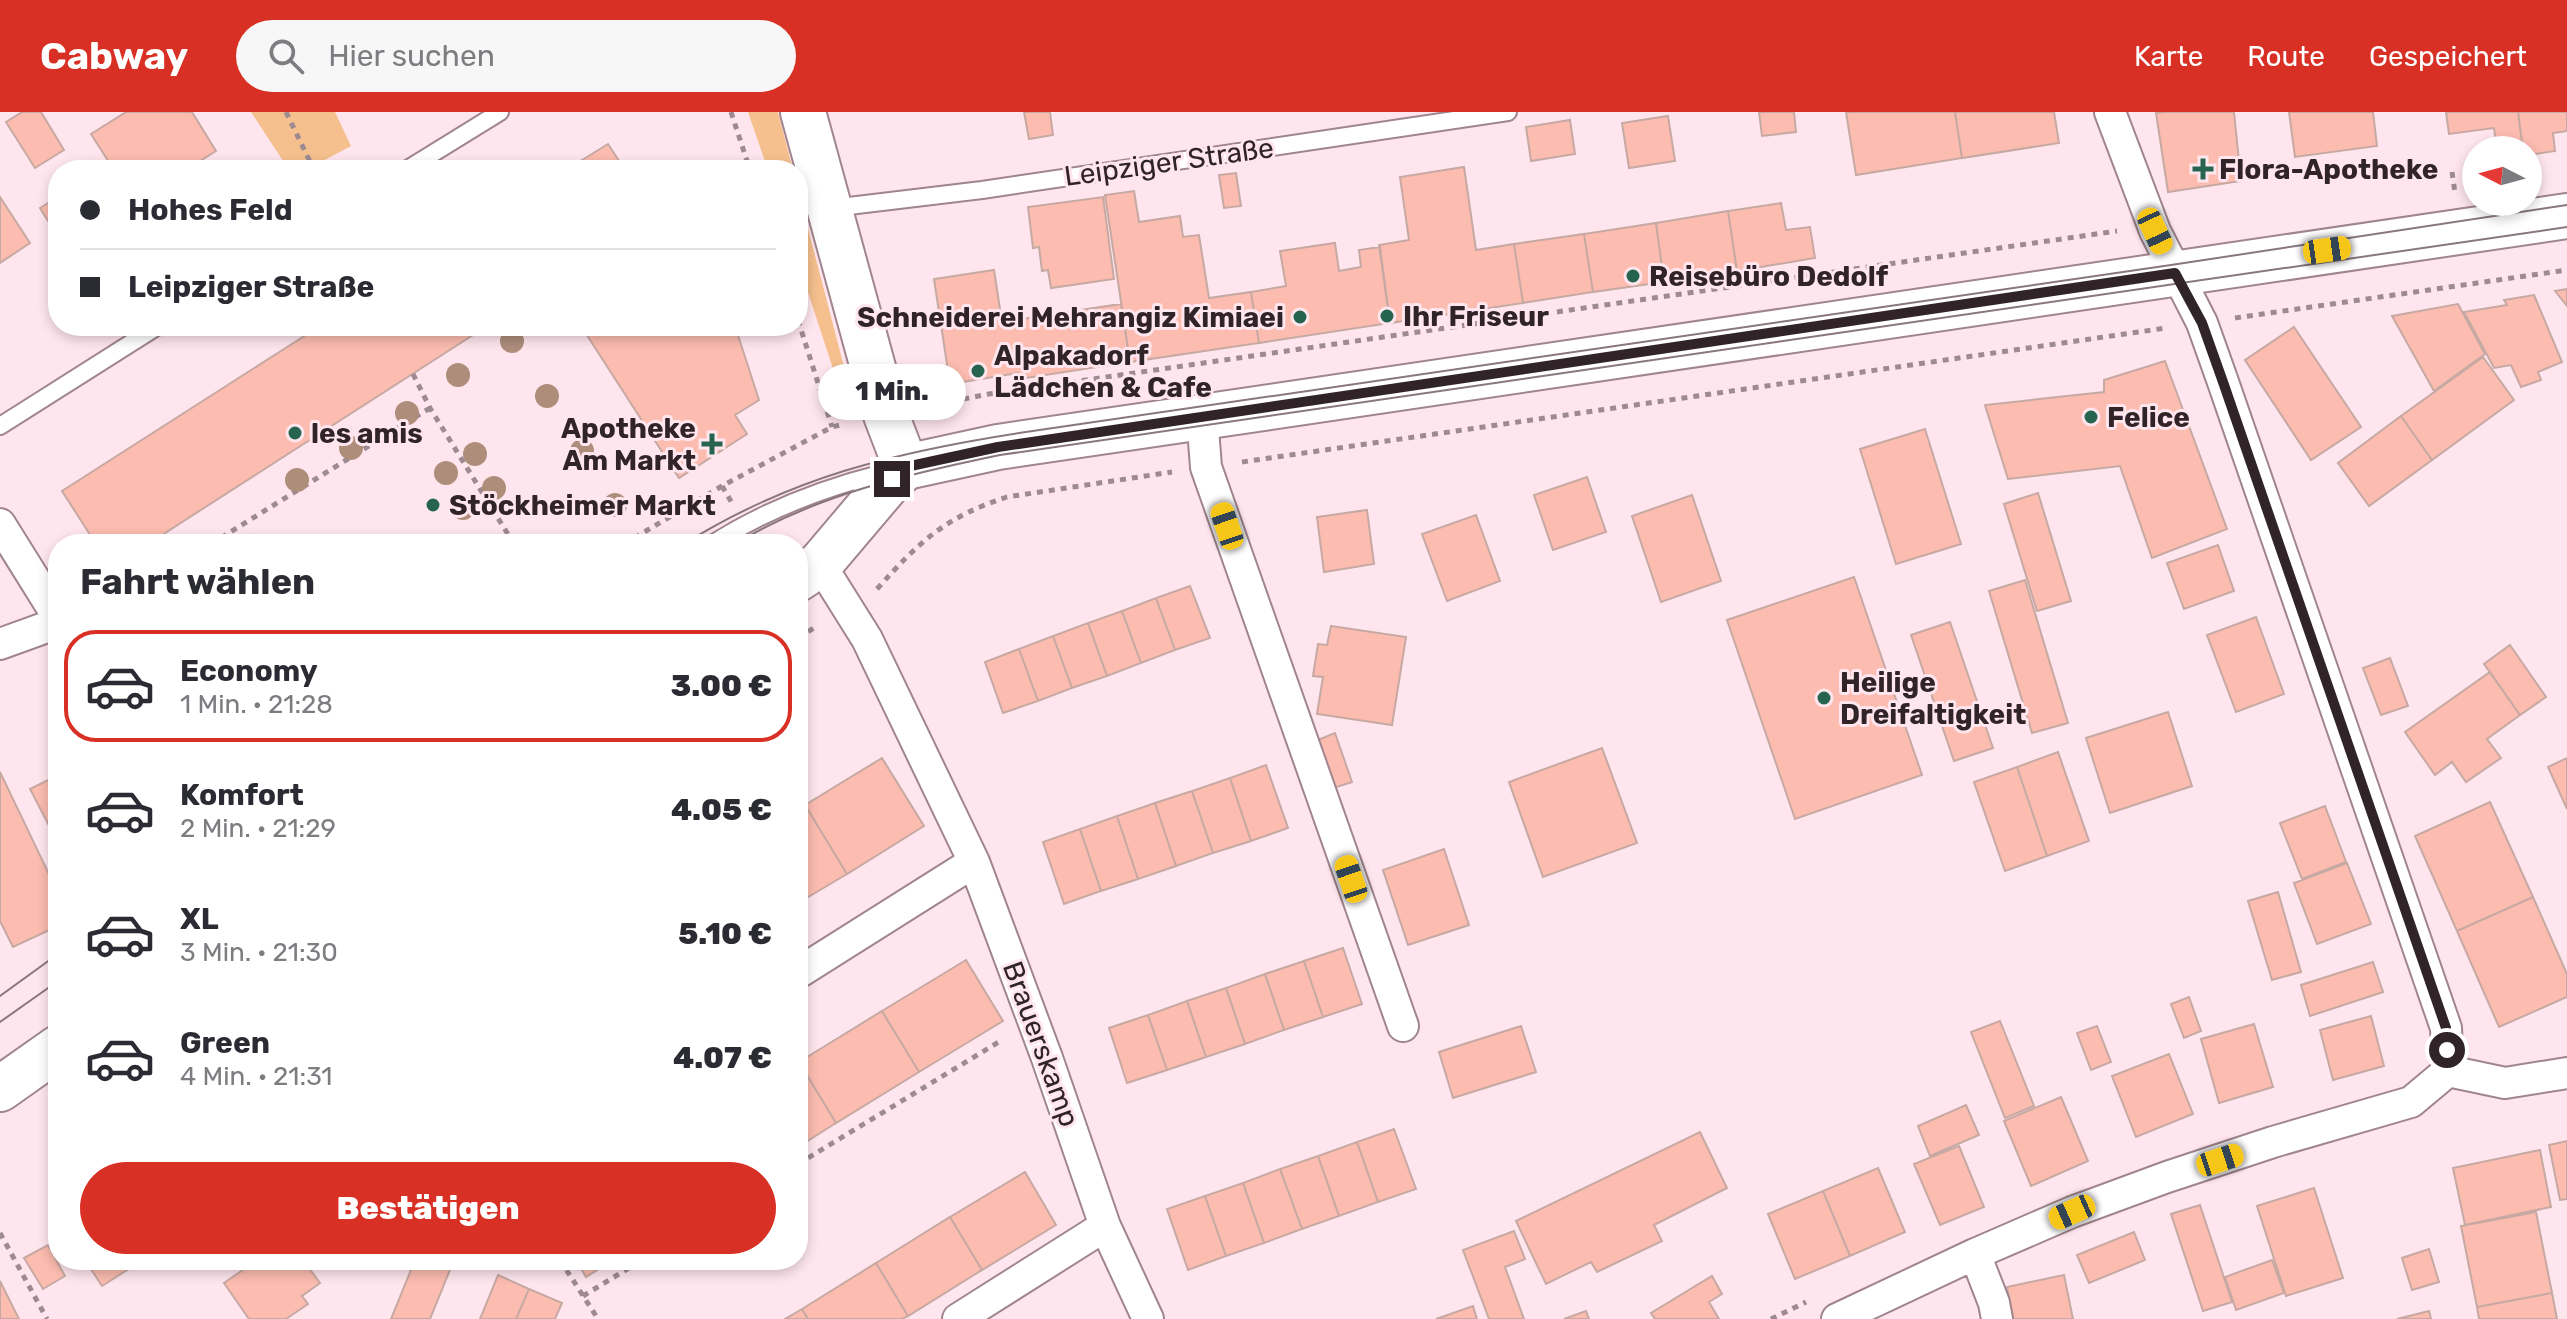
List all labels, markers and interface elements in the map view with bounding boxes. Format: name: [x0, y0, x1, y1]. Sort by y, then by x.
search box: [236, 20, 796, 92]
text: Cabway: [40, 33, 188, 79]
icon: search: [264, 34, 308, 78]
text: Hier suchen: [328, 38, 495, 74]
text: Karte: [2134, 40, 2203, 73]
text: Route: [2247, 40, 2325, 73]
text: Gespeichert: [2369, 40, 2527, 73]
street label: Leipziger Straße: [1062, 131, 1276, 193]
north arrow: [2462, 136, 2542, 216]
map controls: [2462, 136, 2542, 216]
place label: Flora-Apotheke: [2219, 153, 2438, 186]
marker: Flora-Apotheke: [2194, 160, 2212, 178]
text: Hohes Feld: [128, 192, 293, 228]
car: [2134, 204, 2176, 258]
car: [2302, 235, 2352, 265]
place label: Reisebüro Dedolf: [1649, 260, 1889, 293]
marker: Reisebüro Dedolf: [1624, 267, 1642, 285]
text: Leipziger Straße: [128, 269, 374, 305]
place label: Ihr Friseur: [1403, 300, 1549, 333]
place label: Schneiderei Mehrangiz Kimiaei: [857, 301, 1284, 334]
marker: Ihr Friseur: [1378, 307, 1396, 325]
marker: Schneiderei Mehrangiz Kimiaei: [1291, 308, 1309, 326]
place label: Alpakadorf Lädchen & Cafe: [994, 339, 1212, 404]
marker: Alpakadorf Lädchen & Cafe: [969, 362, 987, 380]
callout: 1 Min.: [818, 363, 966, 419]
text: 1 Min.: [855, 376, 929, 407]
place label: Felice: [2107, 401, 2190, 434]
marker: Felice: [2082, 408, 2100, 426]
place label: Apotheke Am Markt: [561, 412, 696, 477]
place label: les amis: [311, 417, 423, 450]
marker: les amis: [286, 424, 304, 442]
marker: Apotheke Am Markt: [703, 435, 721, 453]
route end: [874, 461, 910, 497]
place label: Stöckheimer Markt: [449, 489, 716, 522]
marker: Stöckheimer Markt: [424, 496, 442, 514]
car: [1208, 499, 1246, 553]
text: Fahrt wählen: [80, 560, 315, 603]
icon: car: [84, 650, 156, 722]
text: Economy: [180, 653, 318, 689]
place label: Heilige Dreifaltigkeit: [1840, 666, 2026, 731]
text: 3.00 €: [671, 668, 772, 704]
text: 1 Min. · 21:28: [180, 689, 333, 720]
marker: Heilige Dreifaltigkeit: [1815, 689, 1833, 707]
icon: car: [84, 774, 156, 846]
text: Komfort: [180, 777, 304, 813]
text: 4.05 €: [671, 792, 772, 828]
text: 2 Min. · 21:29: [180, 813, 336, 844]
car: [1332, 852, 1370, 906]
icon: car: [84, 898, 156, 970]
text: XL: [180, 901, 219, 937]
text: 5.10 €: [678, 916, 772, 952]
text: 3 Min. · 21:30: [180, 937, 338, 968]
street label: Brauerskamp: [996, 957, 1086, 1131]
icon: car: [84, 1022, 156, 1094]
text: Green: [180, 1025, 270, 1061]
route start: [2429, 1032, 2465, 1068]
text: 4.07 €: [673, 1040, 772, 1076]
text: 4 Min. · 21:31: [180, 1061, 332, 1092]
car: [2193, 1141, 2247, 1179]
button: Bestätigen: [80, 1162, 776, 1254]
car: [2045, 1191, 2099, 1233]

